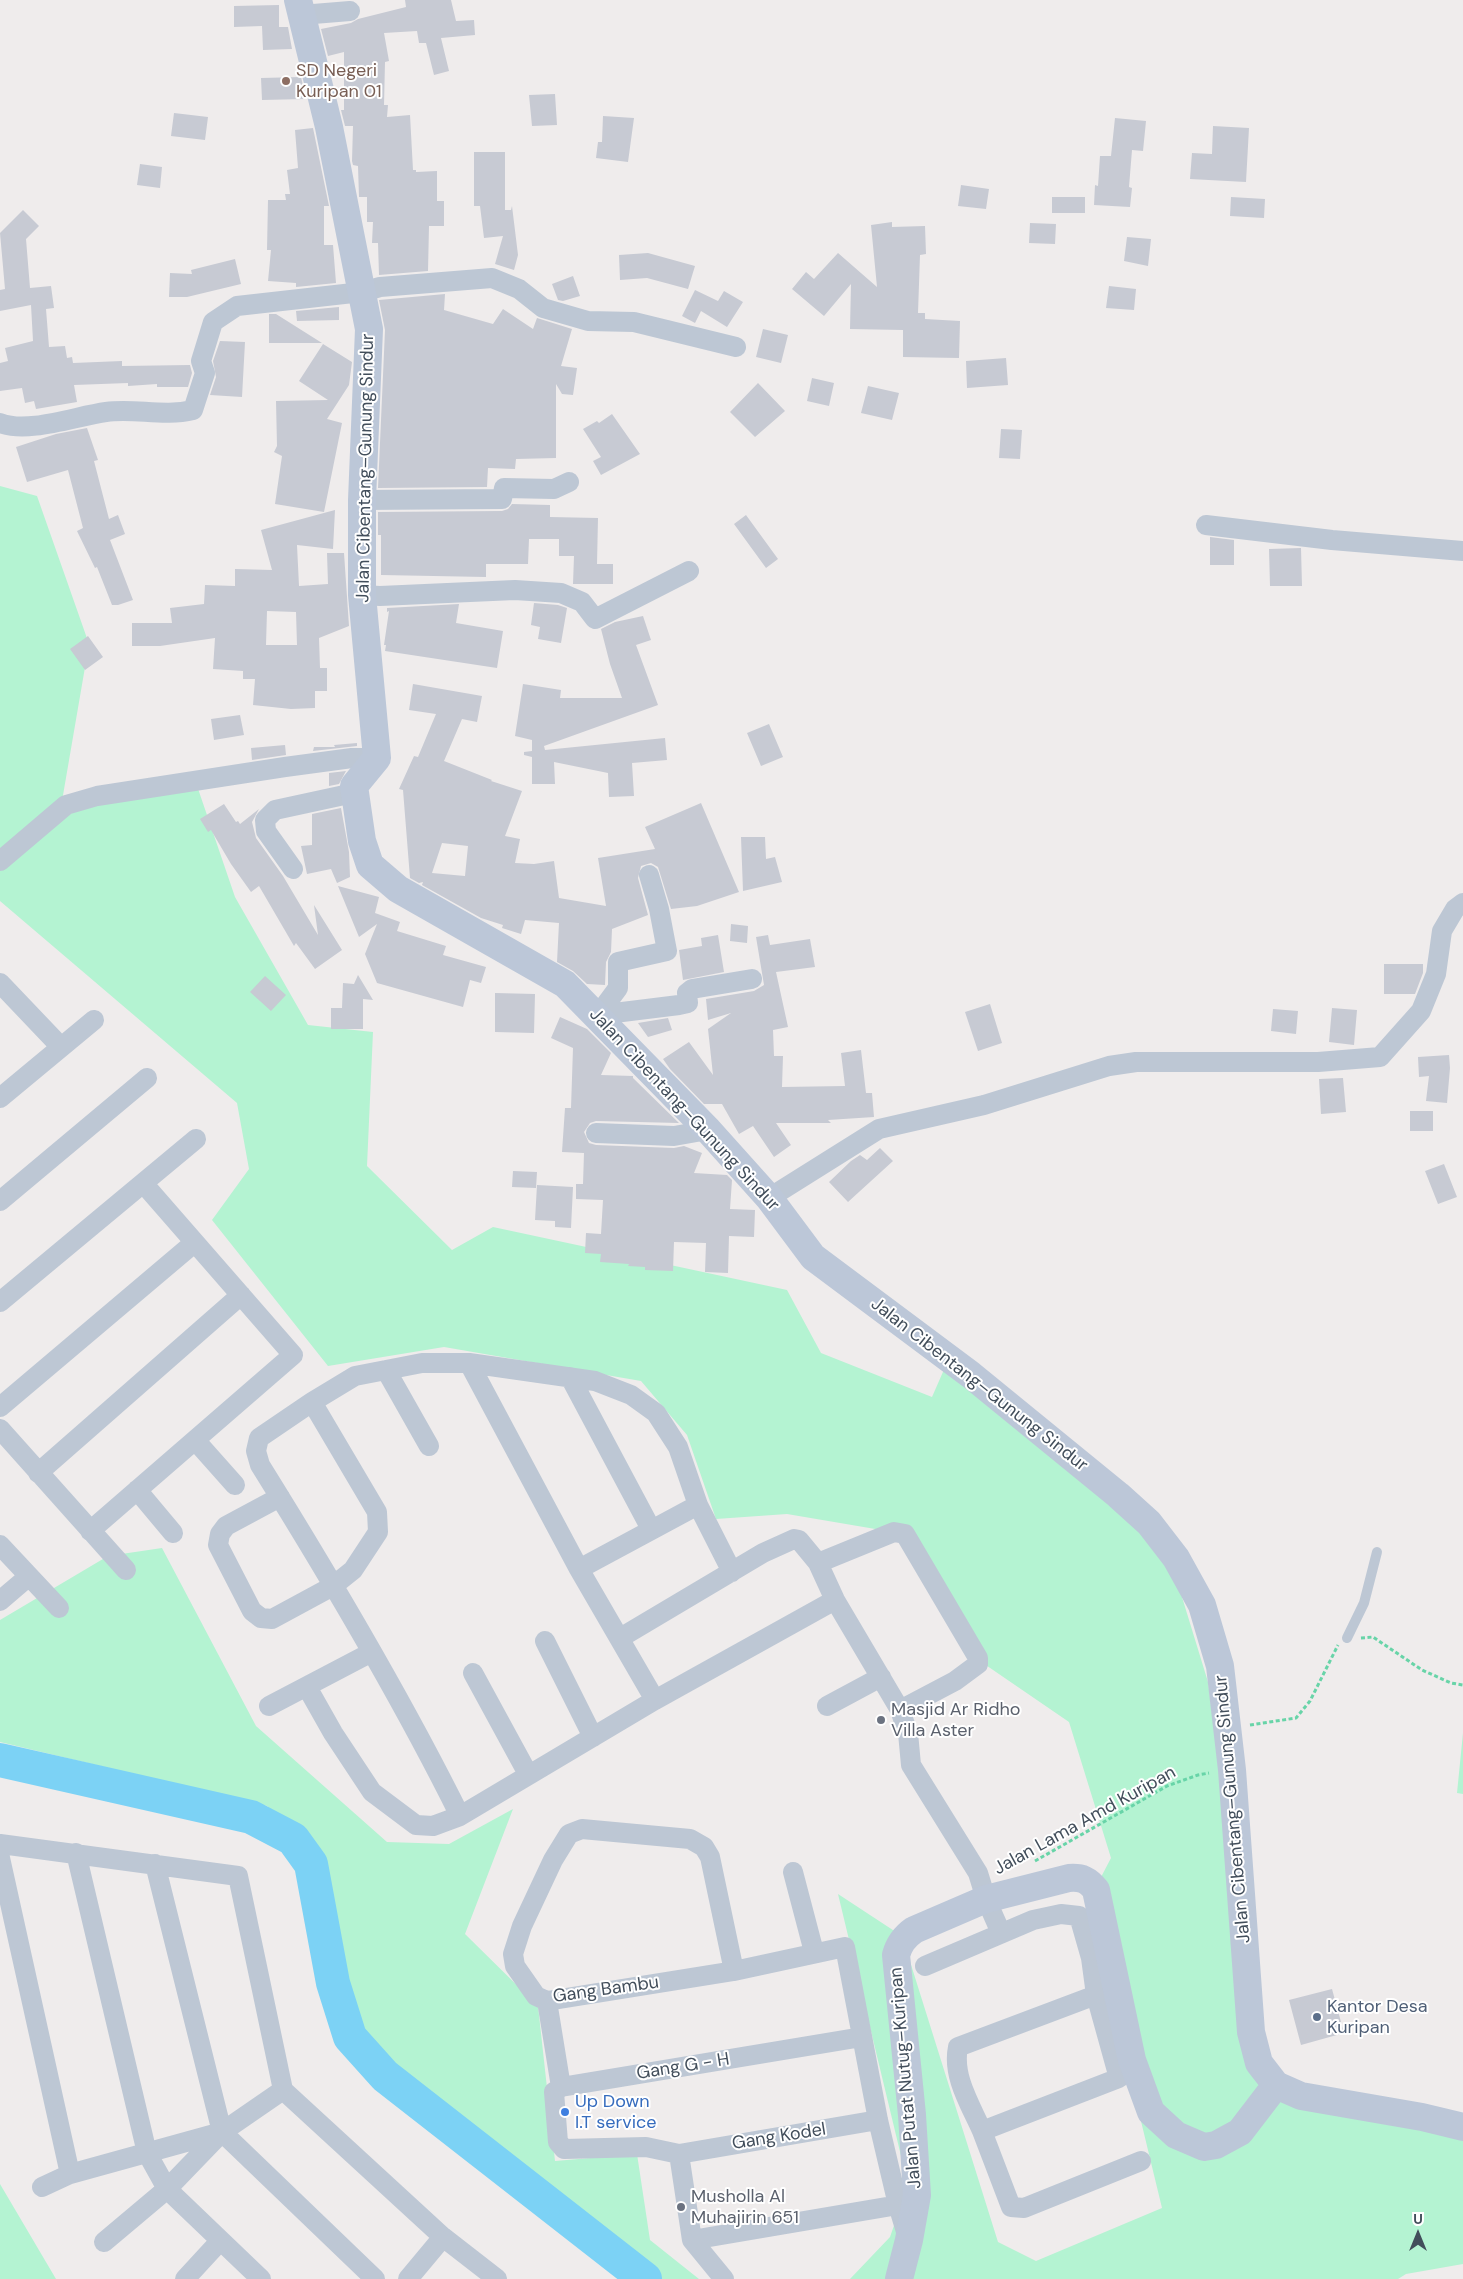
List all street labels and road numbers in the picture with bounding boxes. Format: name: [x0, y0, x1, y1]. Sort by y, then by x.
street label: Jalan Cibentang–Gunung Sindur: [353, 333, 379, 603]
street label: Jalan Cibentang–Gunung Sindur: [584, 1004, 784, 1216]
street label: Jalan Cibentang–Gunung Sindur: [866, 1294, 1092, 1476]
street label: Jalan Cibentang–Gunung Sindur: [1211, 1674, 1255, 1944]
street label: Jalan Lama Amd Kuripan: [990, 1762, 1180, 1880]
street label: Jalan Putat Nutug–Kuripan: [886, 1966, 926, 2190]
street label: Gang Bambu: [552, 1972, 660, 2008]
street label: Gang G - H: [635, 2049, 731, 2085]
street label: Gang Kodel: [731, 2119, 827, 2155]

